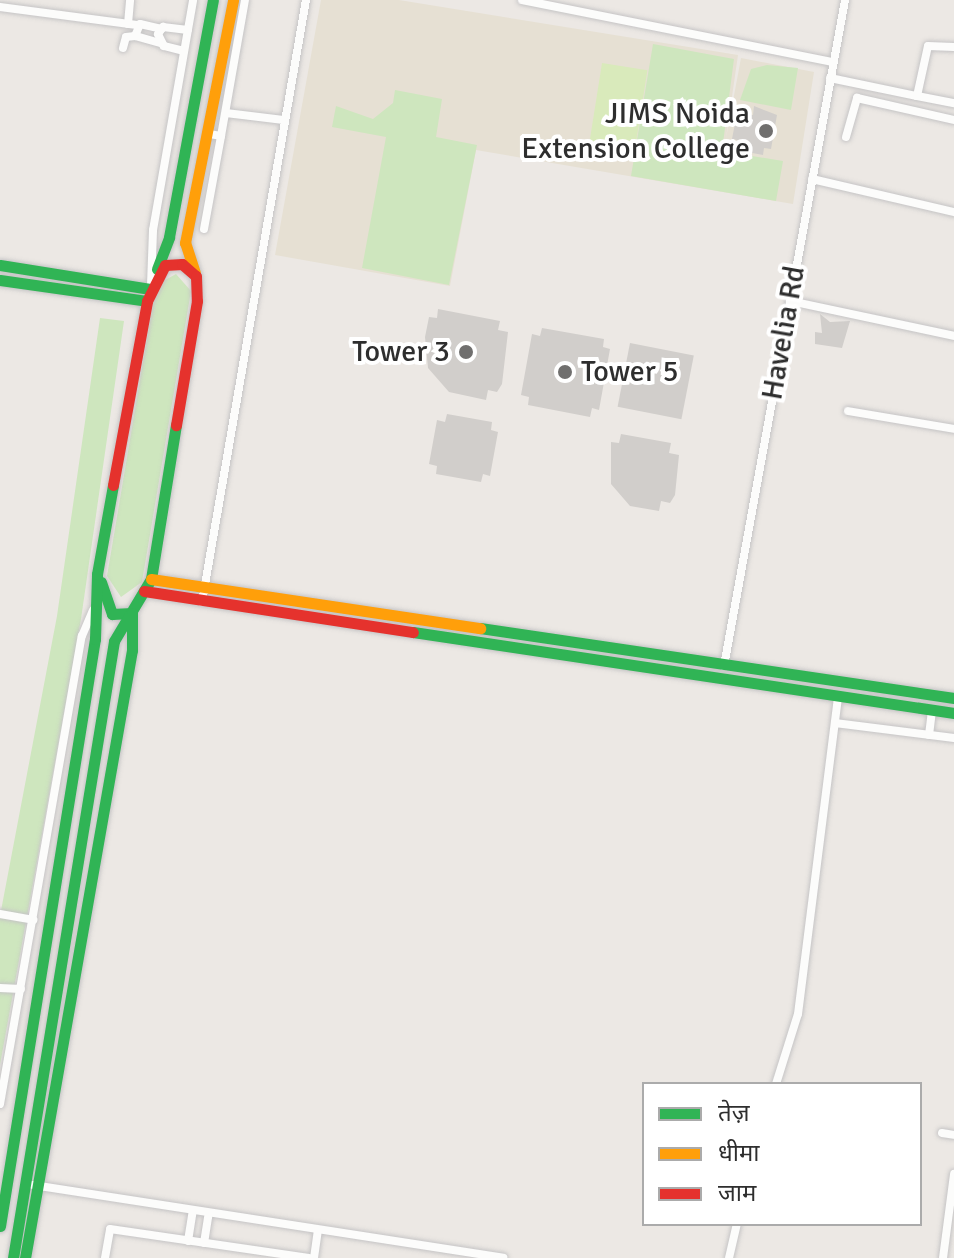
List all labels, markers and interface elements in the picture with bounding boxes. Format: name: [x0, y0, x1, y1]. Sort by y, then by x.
place label: JIMS Noida Extension College: [521, 96, 750, 166]
marker: JIMS Noida Extension College: [757, 122, 775, 140]
street label: Havelia Rd: [755, 263, 813, 403]
place label: Tower 3: [352, 334, 450, 370]
marker: Tower 3: [457, 343, 475, 361]
place label: Tower 5: [581, 354, 679, 390]
marker: Tower 5: [556, 363, 574, 381]
legend: [642, 1082, 922, 1226]
text: तेज़: [718, 1098, 750, 1128]
text: धीमा: [718, 1138, 760, 1168]
text: जाम: [718, 1178, 756, 1208]

